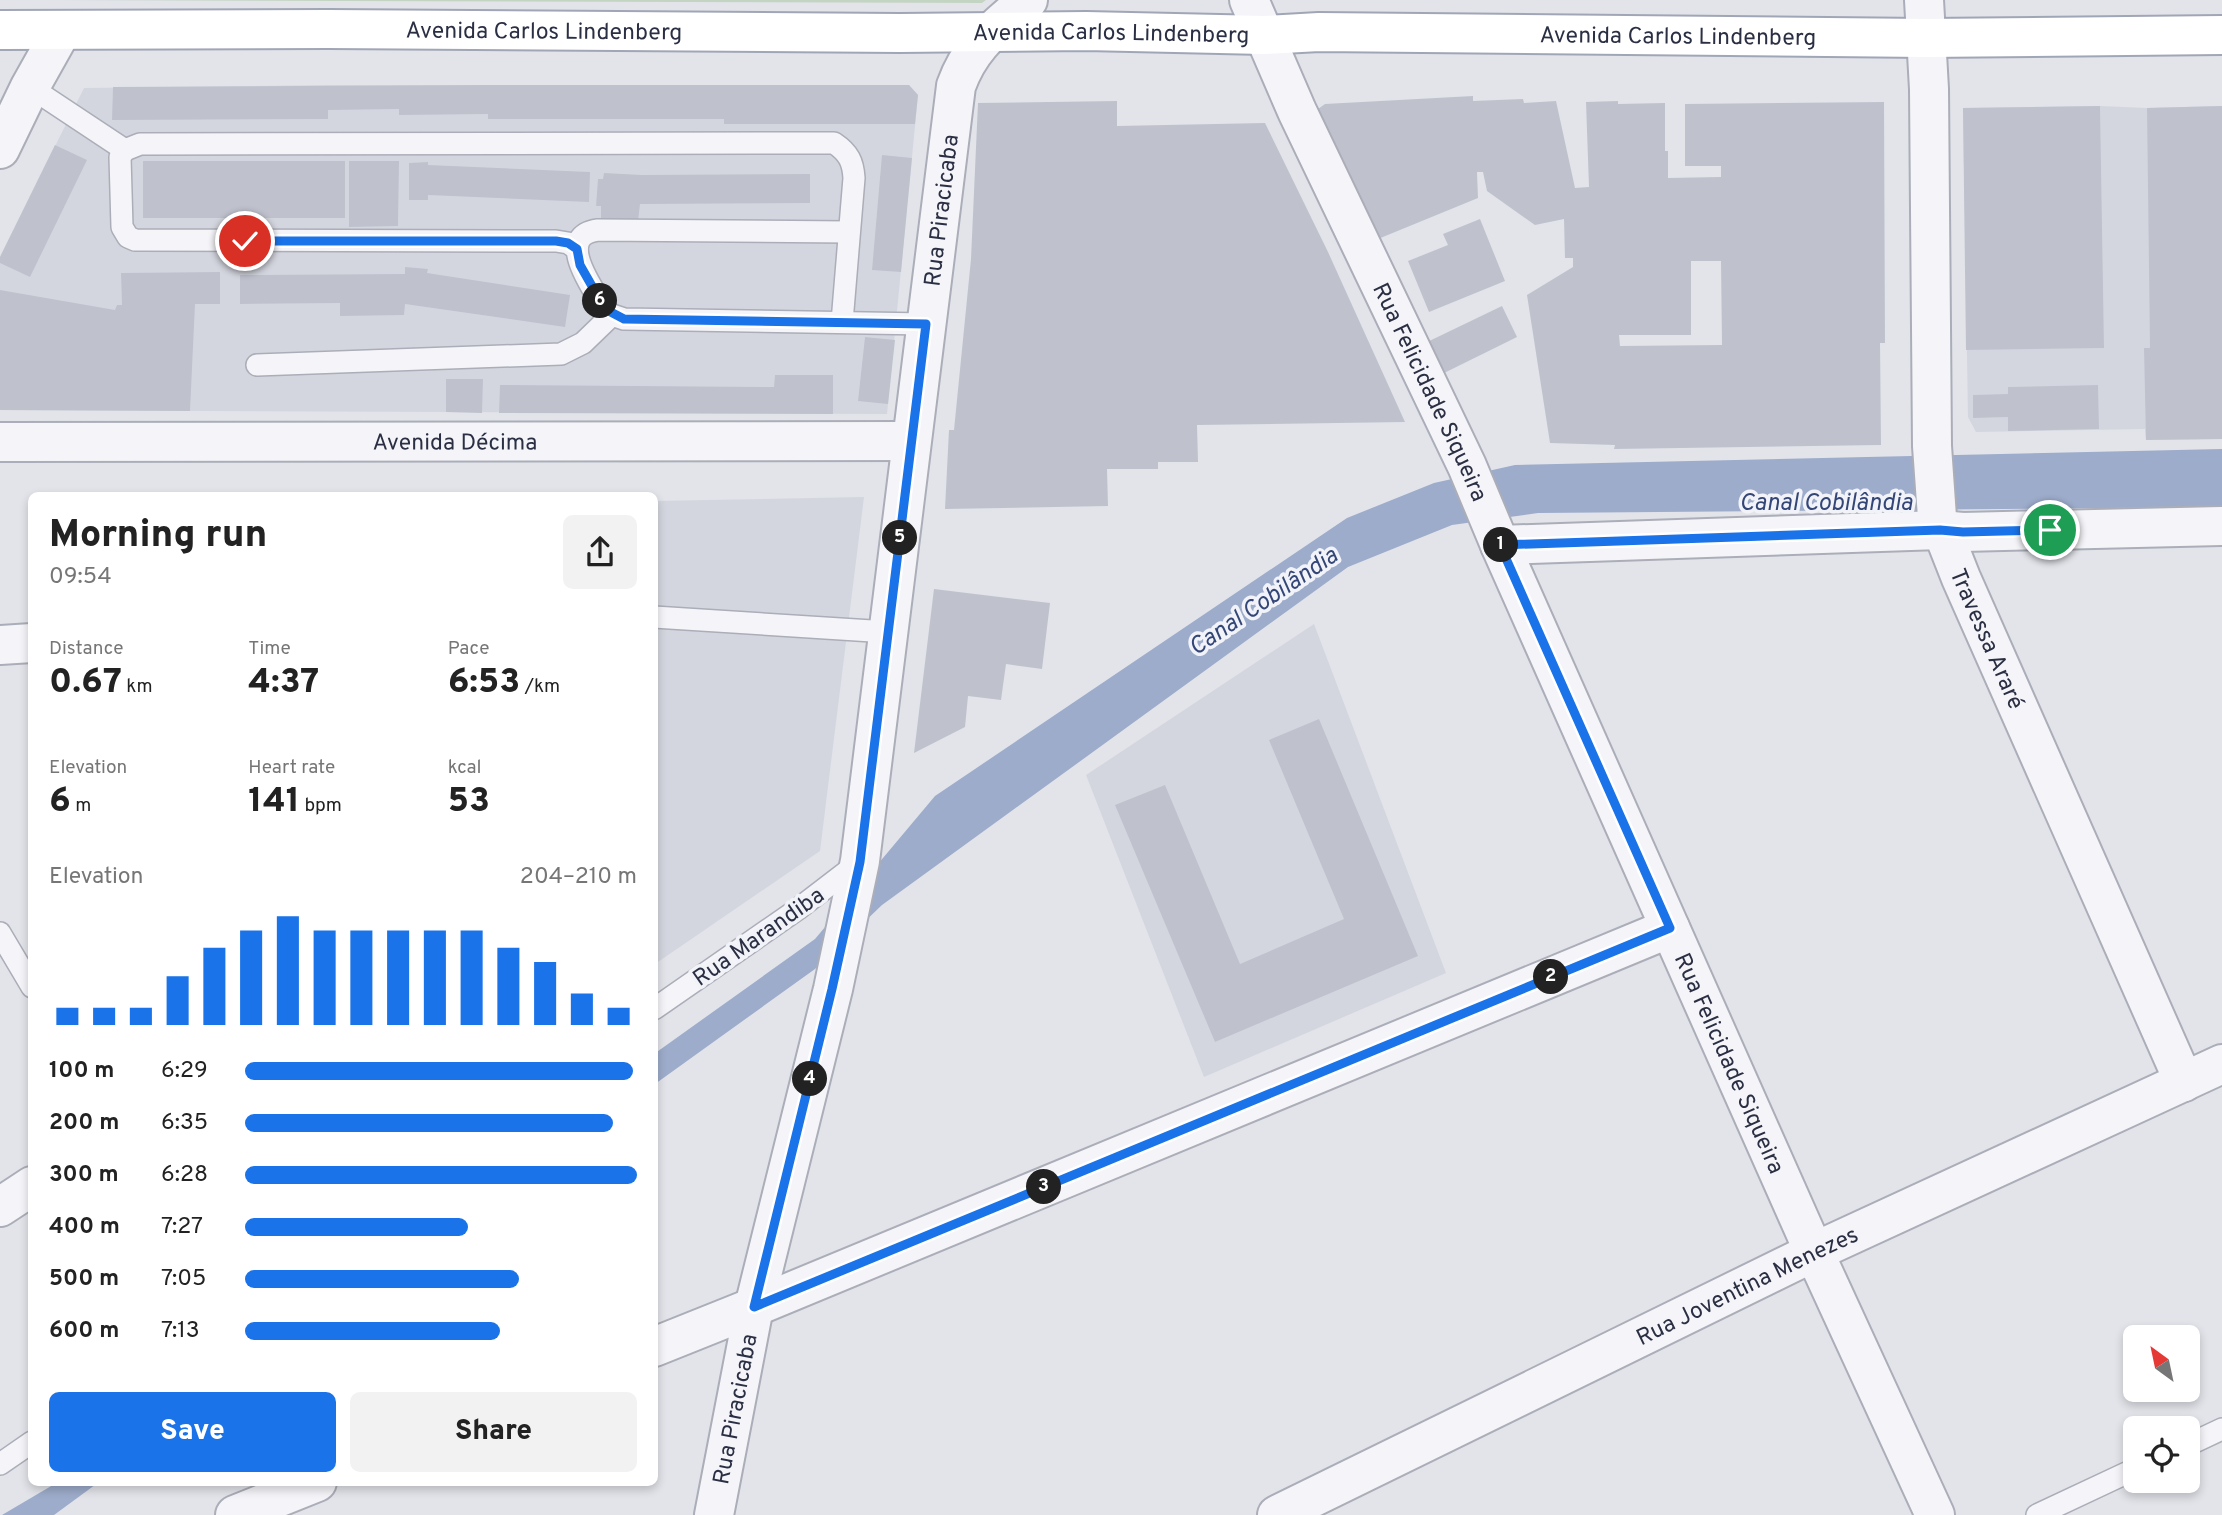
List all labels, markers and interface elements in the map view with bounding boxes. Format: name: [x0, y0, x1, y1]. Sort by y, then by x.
street label: Avenida Carlos Lindenberg: [406, 18, 682, 48]
street label: Avenida Carlos Lindenberg: [972, 19, 1250, 52]
street label: Avenida Carlos Lindenberg: [1539, 22, 1816, 54]
street label: Rua Piracicaba: [919, 133, 967, 288]
pin: [215, 211, 275, 271]
icon: check: [226, 222, 264, 260]
street label: Rua Felicidade Siqueira: [1364, 279, 1492, 506]
pin: 6: [582, 284, 618, 318]
text: 6: [594, 288, 605, 312]
street label: Avenida Décima: [373, 429, 537, 459]
water label: Canal Cobilândia: [1739, 489, 1913, 519]
pin: [2020, 500, 2080, 560]
icon: arrive: [2031, 511, 2069, 549]
text: Morning run: [49, 512, 267, 561]
button: share: [563, 515, 637, 589]
pin: 5: [883, 520, 918, 556]
text: 5: [894, 525, 905, 549]
pin: 1: [1484, 528, 1518, 562]
text: 1: [1497, 532, 1504, 556]
water label: Canal Cobilândia: [1184, 541, 1345, 664]
text: 09:54: [49, 563, 112, 592]
street label: Travessa Araré: [1942, 565, 2029, 714]
text: Distance: [49, 637, 124, 661]
text: Time: [248, 637, 291, 661]
text: Pace: [448, 637, 489, 661]
text: 0.67: [49, 661, 122, 705]
text: 4:37: [248, 661, 319, 705]
text: 6:53: [448, 661, 520, 705]
text: km: [122, 675, 153, 699]
text: /km: [520, 675, 560, 699]
text: Elevation: [49, 756, 127, 780]
text: Heart rate: [248, 756, 335, 780]
text: kcal: [448, 756, 481, 780]
text: 6: [49, 780, 71, 824]
text: 141: [248, 780, 300, 824]
text: 53: [448, 780, 490, 824]
text: m: [71, 794, 91, 818]
text: bpm: [300, 794, 342, 818]
text: Elevation: [49, 863, 144, 892]
text: 204–210 m: [520, 863, 637, 892]
street label: Rua Marandiba: [688, 882, 831, 994]
street label: Rua Felicidade Siqueira: [1666, 949, 1789, 1179]
pin: 2: [1534, 960, 1568, 995]
text: 2: [1545, 964, 1556, 988]
text: 100 m: [49, 1057, 114, 1086]
text: 6:29: [161, 1057, 208, 1086]
pin: 4: [792, 1062, 828, 1096]
text: 4: [803, 1066, 816, 1090]
text: 200 m: [49, 1109, 119, 1138]
text: 6:35: [161, 1109, 208, 1138]
text: 300 m: [49, 1161, 119, 1190]
text: 6:28: [161, 1161, 208, 1190]
pin: 3: [1026, 1170, 1062, 1204]
text: 3: [1038, 1174, 1049, 1198]
text: 400 m: [49, 1213, 120, 1242]
text: 7:27: [161, 1213, 203, 1242]
street label: Rua Joventina Menezes: [1632, 1222, 1864, 1354]
text: 500 m: [49, 1265, 119, 1294]
text: 7:05: [161, 1265, 206, 1294]
text: 600 m: [49, 1317, 119, 1346]
text: 7:13: [161, 1317, 200, 1346]
north arrow: [2123, 1325, 2200, 1402]
map controls: [2123, 1325, 2200, 1493]
street label: Rua Piracicaba: [708, 1332, 766, 1487]
button: Save: [49, 1392, 336, 1472]
button: Share: [350, 1392, 637, 1472]
button: locate: [2123, 1416, 2200, 1493]

